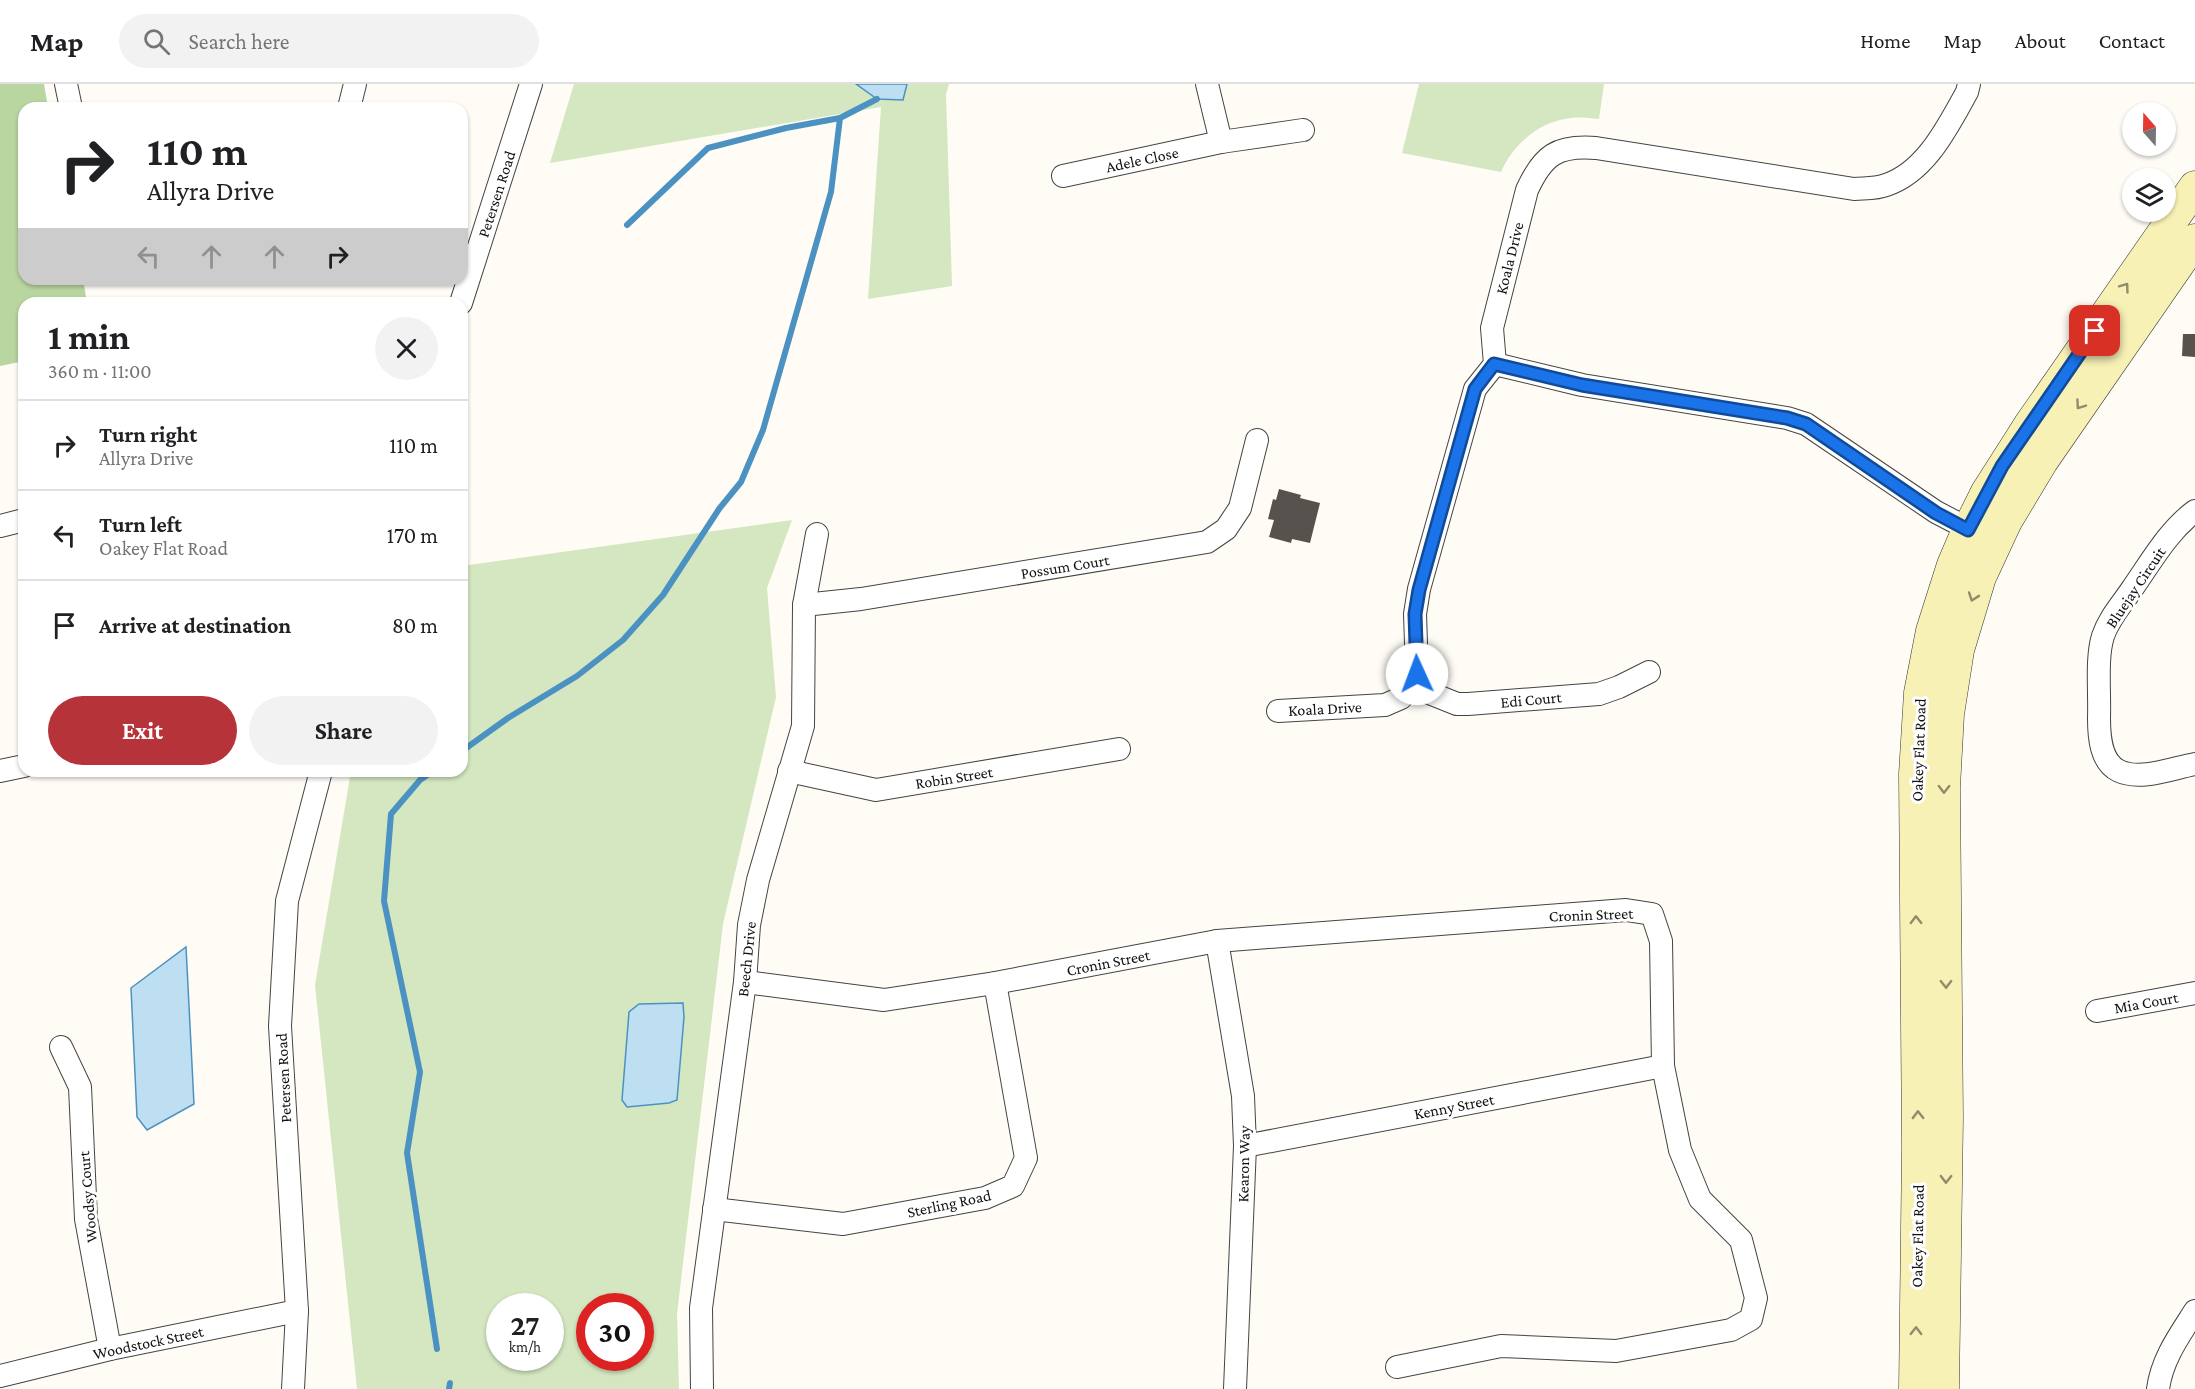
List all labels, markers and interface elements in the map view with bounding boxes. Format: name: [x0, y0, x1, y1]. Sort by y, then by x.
search box: [119, 14, 539, 68]
icon: search: [140, 25, 173, 58]
text: Map: [30, 26, 83, 57]
text: Search here: [188, 29, 289, 54]
text: Home: [1860, 29, 1910, 53]
text: Map: [1943, 29, 1982, 53]
text: About: [2015, 29, 2066, 53]
text: Contact: [2099, 29, 2165, 53]
north arrow: [2122, 102, 2176, 156]
map controls: [2122, 102, 2176, 222]
icon: right: [48, 126, 126, 204]
text: 110 m: [147, 127, 248, 174]
street label: Adele Close: [1104, 144, 1180, 175]
street label: Petersen Road: [475, 148, 519, 240]
button: layers: [2122, 168, 2176, 222]
text: Allyra Drive: [147, 176, 274, 206]
street label: Koala Drive: [1492, 220, 1527, 296]
icon: left: [132, 240, 165, 273]
icon: ahead: [195, 240, 228, 273]
icon: ahead: [258, 240, 291, 273]
icon: right: [321, 240, 354, 273]
one-way arrow: [2118, 283, 2129, 294]
pin: [2069, 305, 2120, 356]
icon: arrive: [2078, 314, 2111, 347]
text: 1 min: [48, 317, 130, 357]
button: close: [375, 317, 438, 380]
text: 360 m · 11:00: [48, 360, 152, 382]
one-way arrow: [2076, 398, 2087, 409]
text: Turn right: [99, 422, 197, 447]
icon: right: [48, 429, 81, 462]
text: 110 m: [389, 433, 438, 458]
text: Allyra Drive: [99, 447, 193, 469]
text: Turn left: [99, 512, 182, 537]
icon: left: [48, 519, 81, 552]
text: 170 m: [387, 523, 438, 548]
text: Oakey Flat Road: [99, 537, 228, 559]
street label: Bluejay Circuit: [2102, 543, 2170, 631]
street label: Possum Court: [1020, 551, 1111, 582]
one-way arrow: [1968, 591, 1981, 602]
icon: arrive: [48, 609, 81, 642]
text: Arrive at destination: [99, 613, 291, 638]
text: 80 m: [392, 613, 438, 638]
position arrow: [1385, 642, 1449, 706]
street label: Edi Court: [1500, 688, 1563, 711]
button: Exit: [48, 696, 237, 765]
button: Share: [249, 696, 438, 765]
street label: Koala Drive: [1288, 698, 1362, 719]
street label: Oakey Flat Road: [1908, 698, 1930, 802]
street label: Robin Street: [914, 763, 995, 792]
one-way arrow: [1938, 785, 1950, 794]
street label: Cronin Street: [1548, 905, 1634, 924]
one-way arrow: [1910, 915, 1922, 924]
street label: Beech Drive: [734, 920, 759, 998]
street label: Cronin Street: [1065, 946, 1152, 979]
one-way arrow: [1939, 979, 1952, 988]
street label: Mia Court: [2113, 988, 2180, 1016]
street label: Petersen Road: [273, 1032, 294, 1123]
street label: Kenny Street: [1413, 1090, 1496, 1124]
one-way arrow: [1912, 1110, 1924, 1119]
street label: Kearon Way: [1234, 1125, 1254, 1203]
street label: Woodsy Court: [75, 1150, 101, 1243]
one-way arrow: [1940, 1174, 1952, 1183]
street label: Oakey Flat Road: [1908, 1184, 1928, 1288]
street label: Sterling Road: [906, 1186, 993, 1222]
speed limit sign: 30: [576, 1293, 654, 1371]
text: 27: [510, 1308, 540, 1341]
street label: Woodstock Street: [91, 1322, 206, 1362]
one-way arrow: [1910, 1326, 1922, 1335]
text: km/h: [509, 1339, 541, 1355]

